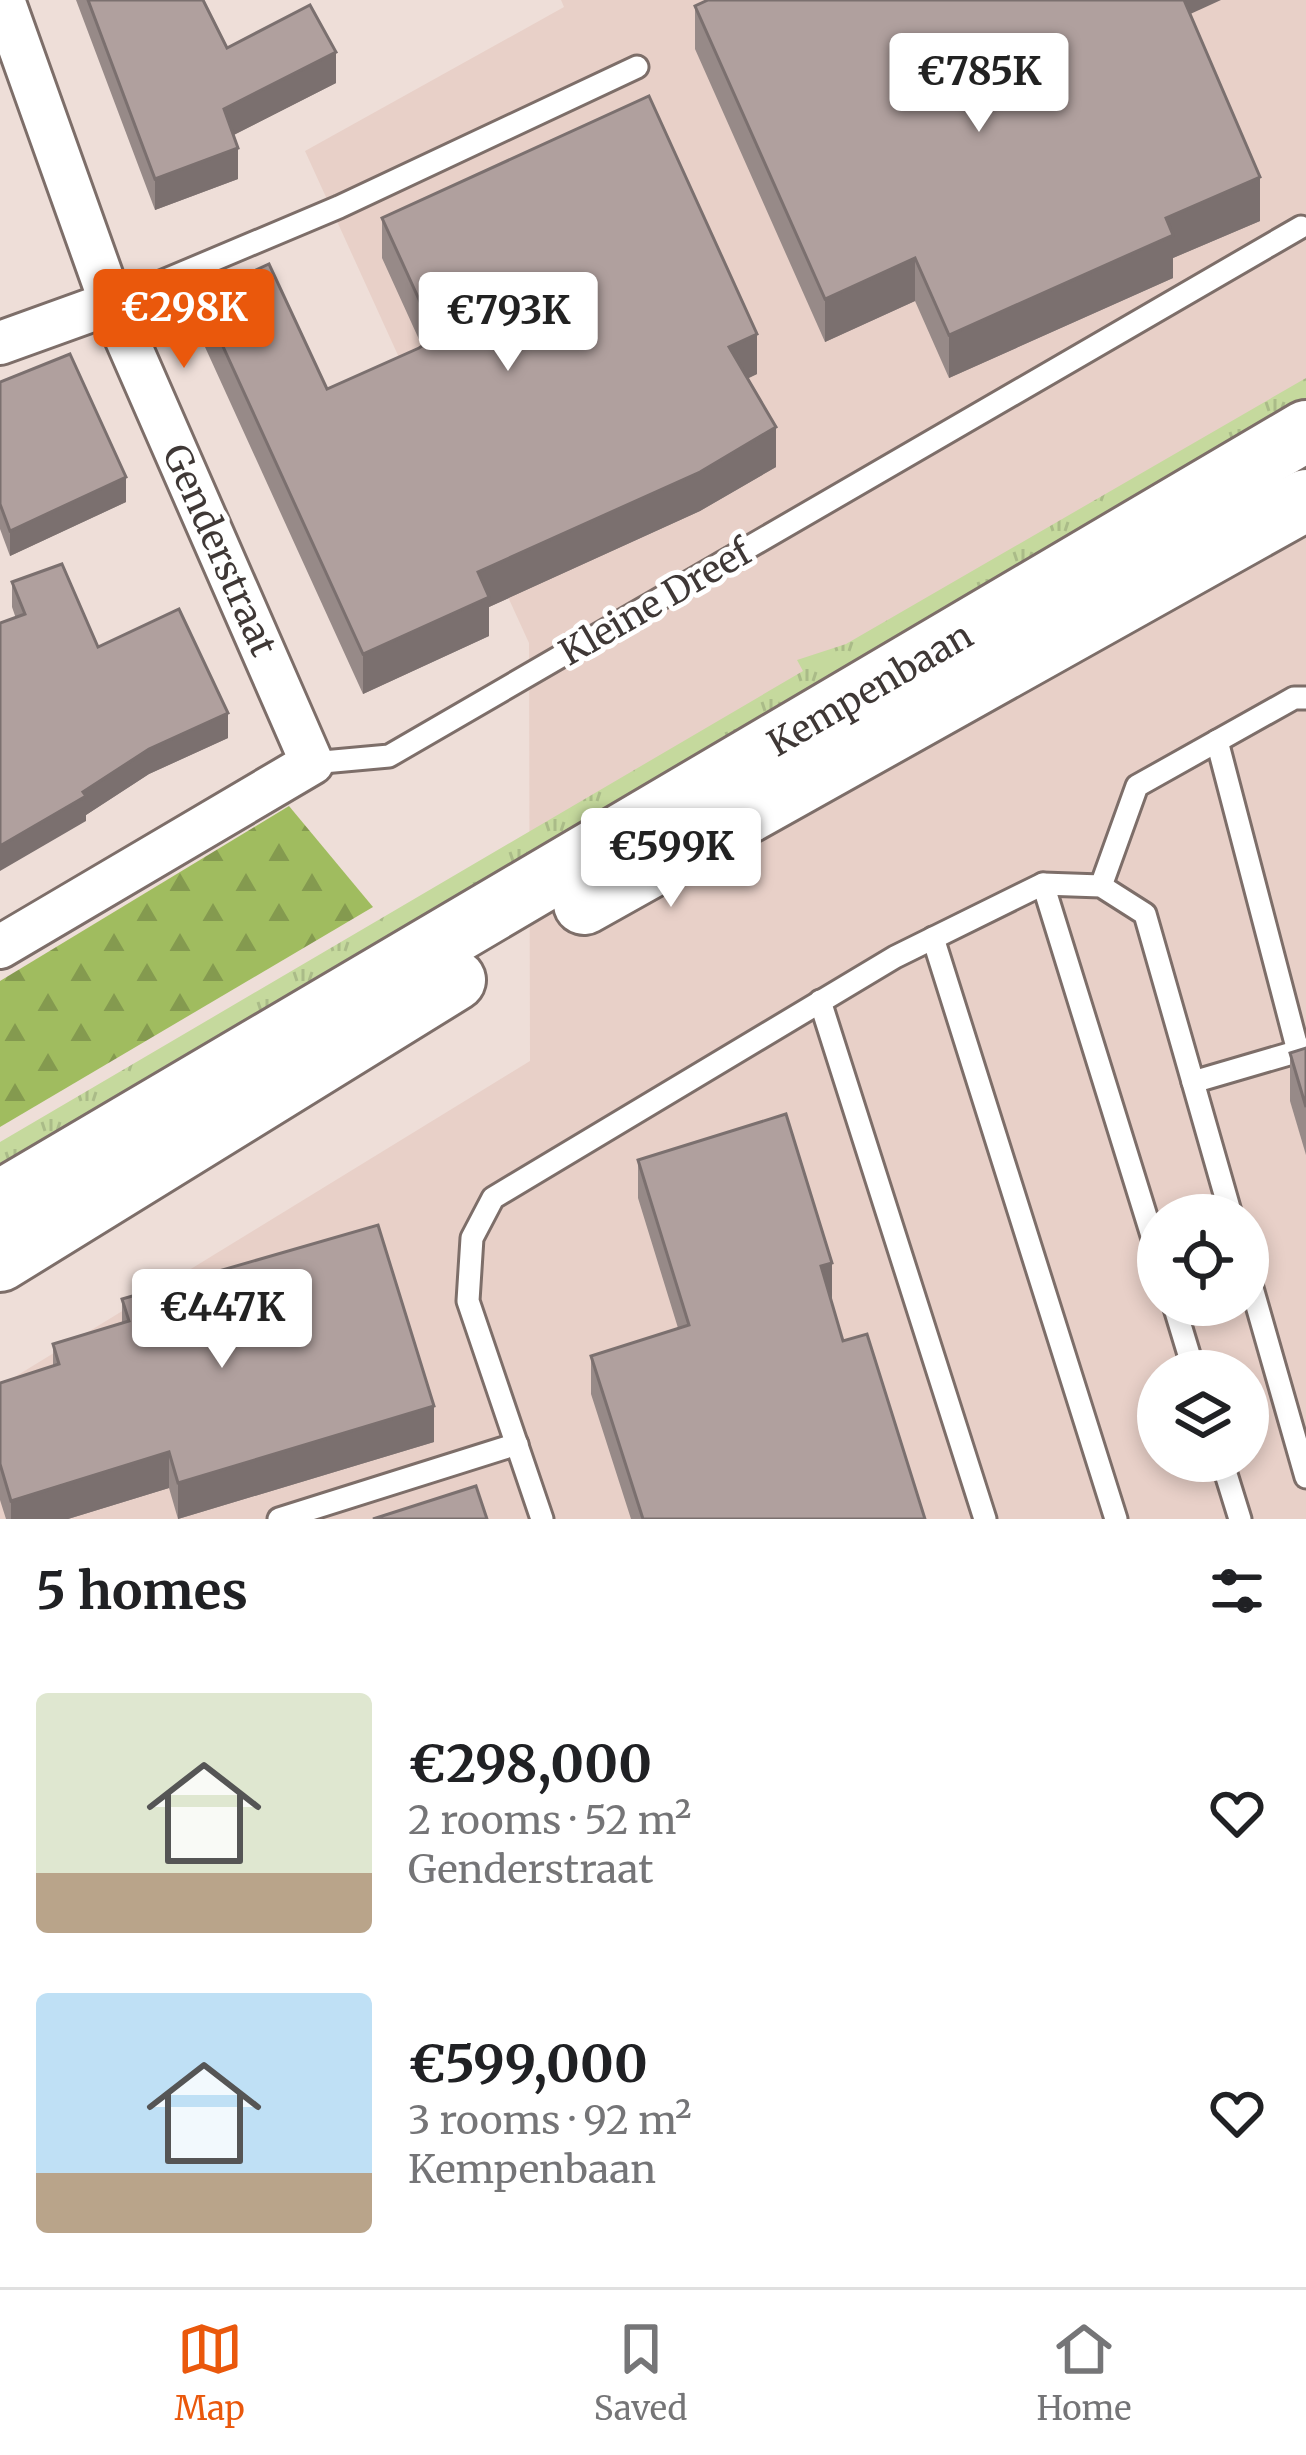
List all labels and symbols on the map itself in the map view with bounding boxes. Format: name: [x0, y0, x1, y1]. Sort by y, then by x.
pin: €785K: [895, 33, 1063, 135]
pin: €298K: [100, 269, 268, 371]
pin: €793K: [424, 272, 592, 374]
street label: Genderstraat: [153, 438, 286, 663]
street label: Kleine Dreef: [552, 529, 760, 675]
street label: Kempenbaan: [760, 613, 981, 766]
pin: €599K: [587, 808, 755, 910]
pin: €447K: [138, 1269, 306, 1371]

